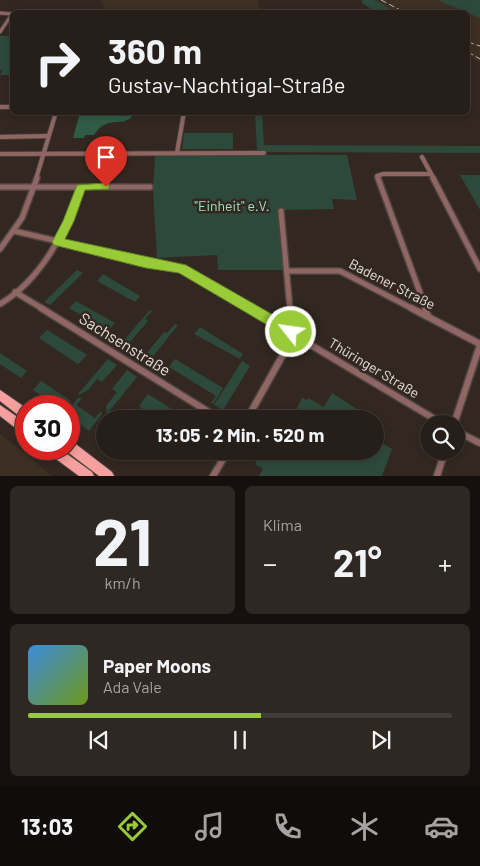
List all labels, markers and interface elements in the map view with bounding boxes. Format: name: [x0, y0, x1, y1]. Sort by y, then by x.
text: 360 m: [108, 29, 202, 71]
icon: right: [25, 30, 90, 95]
text: Gustav-Nachtigal-Straße: [108, 71, 346, 97]
pin: [85, 136, 127, 187]
icon: arrive: [92, 143, 120, 171]
park label: "Einheit" e.V.: [194, 197, 270, 214]
street label: Badener Straße: [346, 255, 438, 313]
position arrow: [264, 305, 316, 357]
street label: Sachsenstraße: [76, 308, 174, 379]
street label: Thüringer Straße: [326, 334, 423, 401]
speed limit sign: 30: [15, 395, 80, 460]
map controls: [420, 415, 465, 460]
button: search: [420, 415, 465, 460]
text: 13:05 · 2 Min. · 520 m: [156, 423, 324, 446]
text: 21: [93, 501, 152, 579]
text: Klima: [263, 515, 302, 534]
text: 21°: [333, 539, 382, 585]
text: −: [263, 546, 277, 580]
text: +: [438, 546, 452, 580]
text: km/h: [104, 573, 141, 592]
text: Paper Moons: [103, 654, 211, 677]
text: Ada Vale: [103, 677, 162, 696]
icon: previous: [85, 726, 113, 754]
icon: pause: [226, 726, 254, 754]
icon: next: [367, 726, 395, 754]
icon: directions: [115, 809, 150, 844]
icon: music: [192, 809, 227, 844]
icon: phone: [270, 809, 305, 844]
icon: climate: [347, 809, 382, 844]
icon: car: [424, 809, 459, 844]
text: 13:03: [21, 813, 73, 839]

